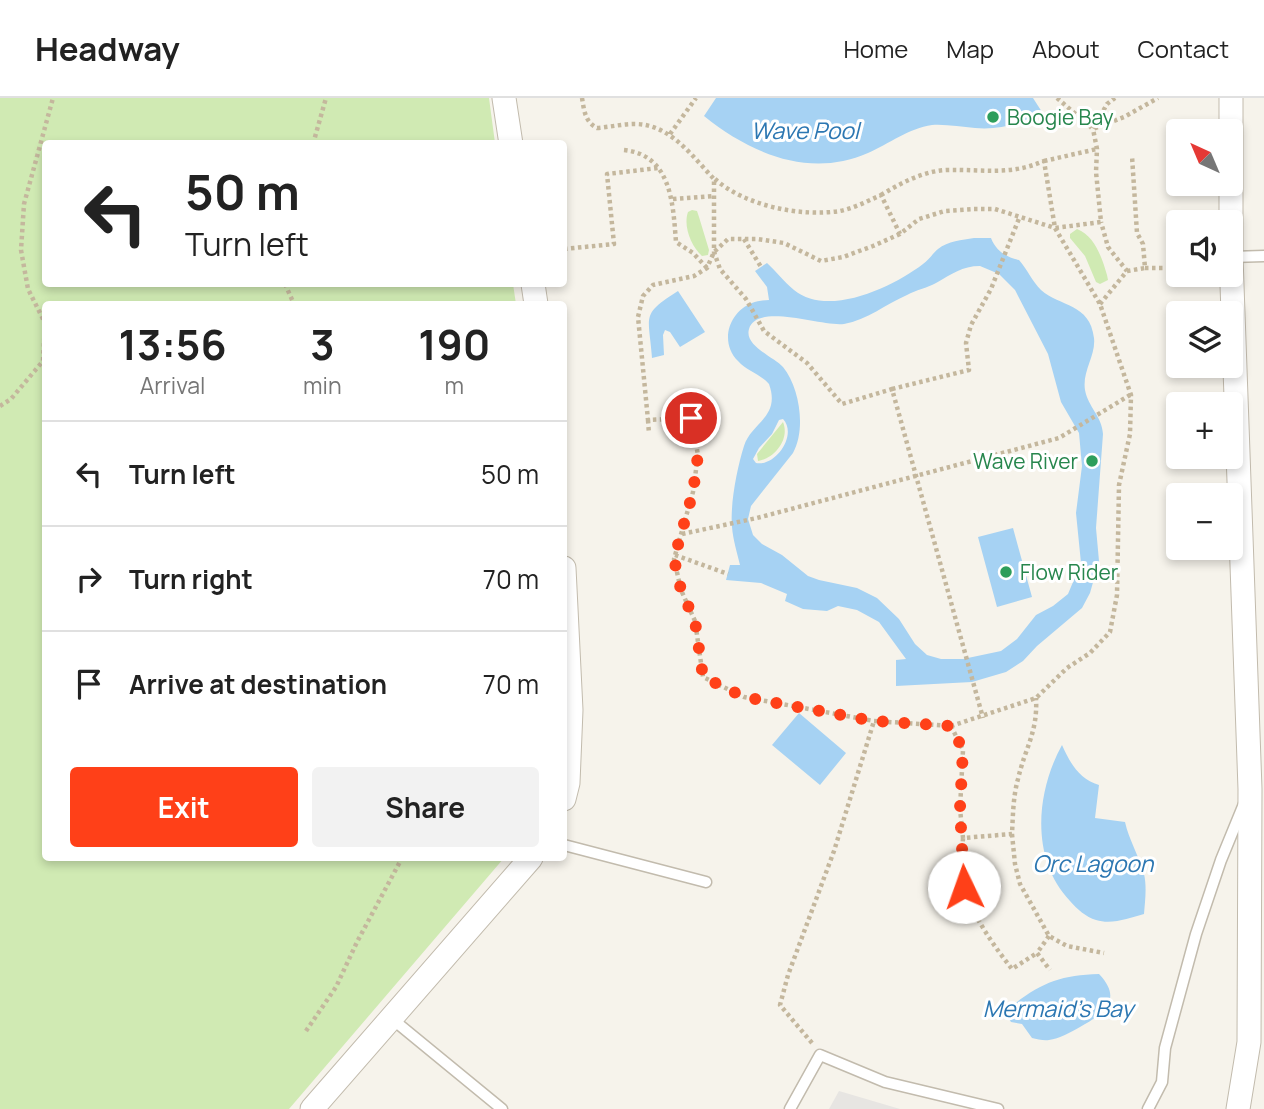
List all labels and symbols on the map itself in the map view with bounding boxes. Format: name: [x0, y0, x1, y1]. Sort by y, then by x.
place label: Boogie Bay: [1007, 103, 1114, 131]
marker: Boogie Bay: [985, 109, 1001, 125]
water label: Wave Pool: [751, 114, 862, 146]
north arrow: [1166, 119, 1242, 196]
pin: [661, 388, 721, 448]
place label: Wave River: [973, 447, 1078, 475]
marker: Wave River: [1084, 453, 1100, 469]
place label: Flow Rider: [1020, 558, 1119, 586]
marker: Flow Rider: [998, 564, 1014, 580]
water label: Orc Lagoon: [1032, 847, 1155, 879]
position arrow: [927, 850, 1001, 924]
water label: Mermaid's Bay: [983, 992, 1136, 1024]

